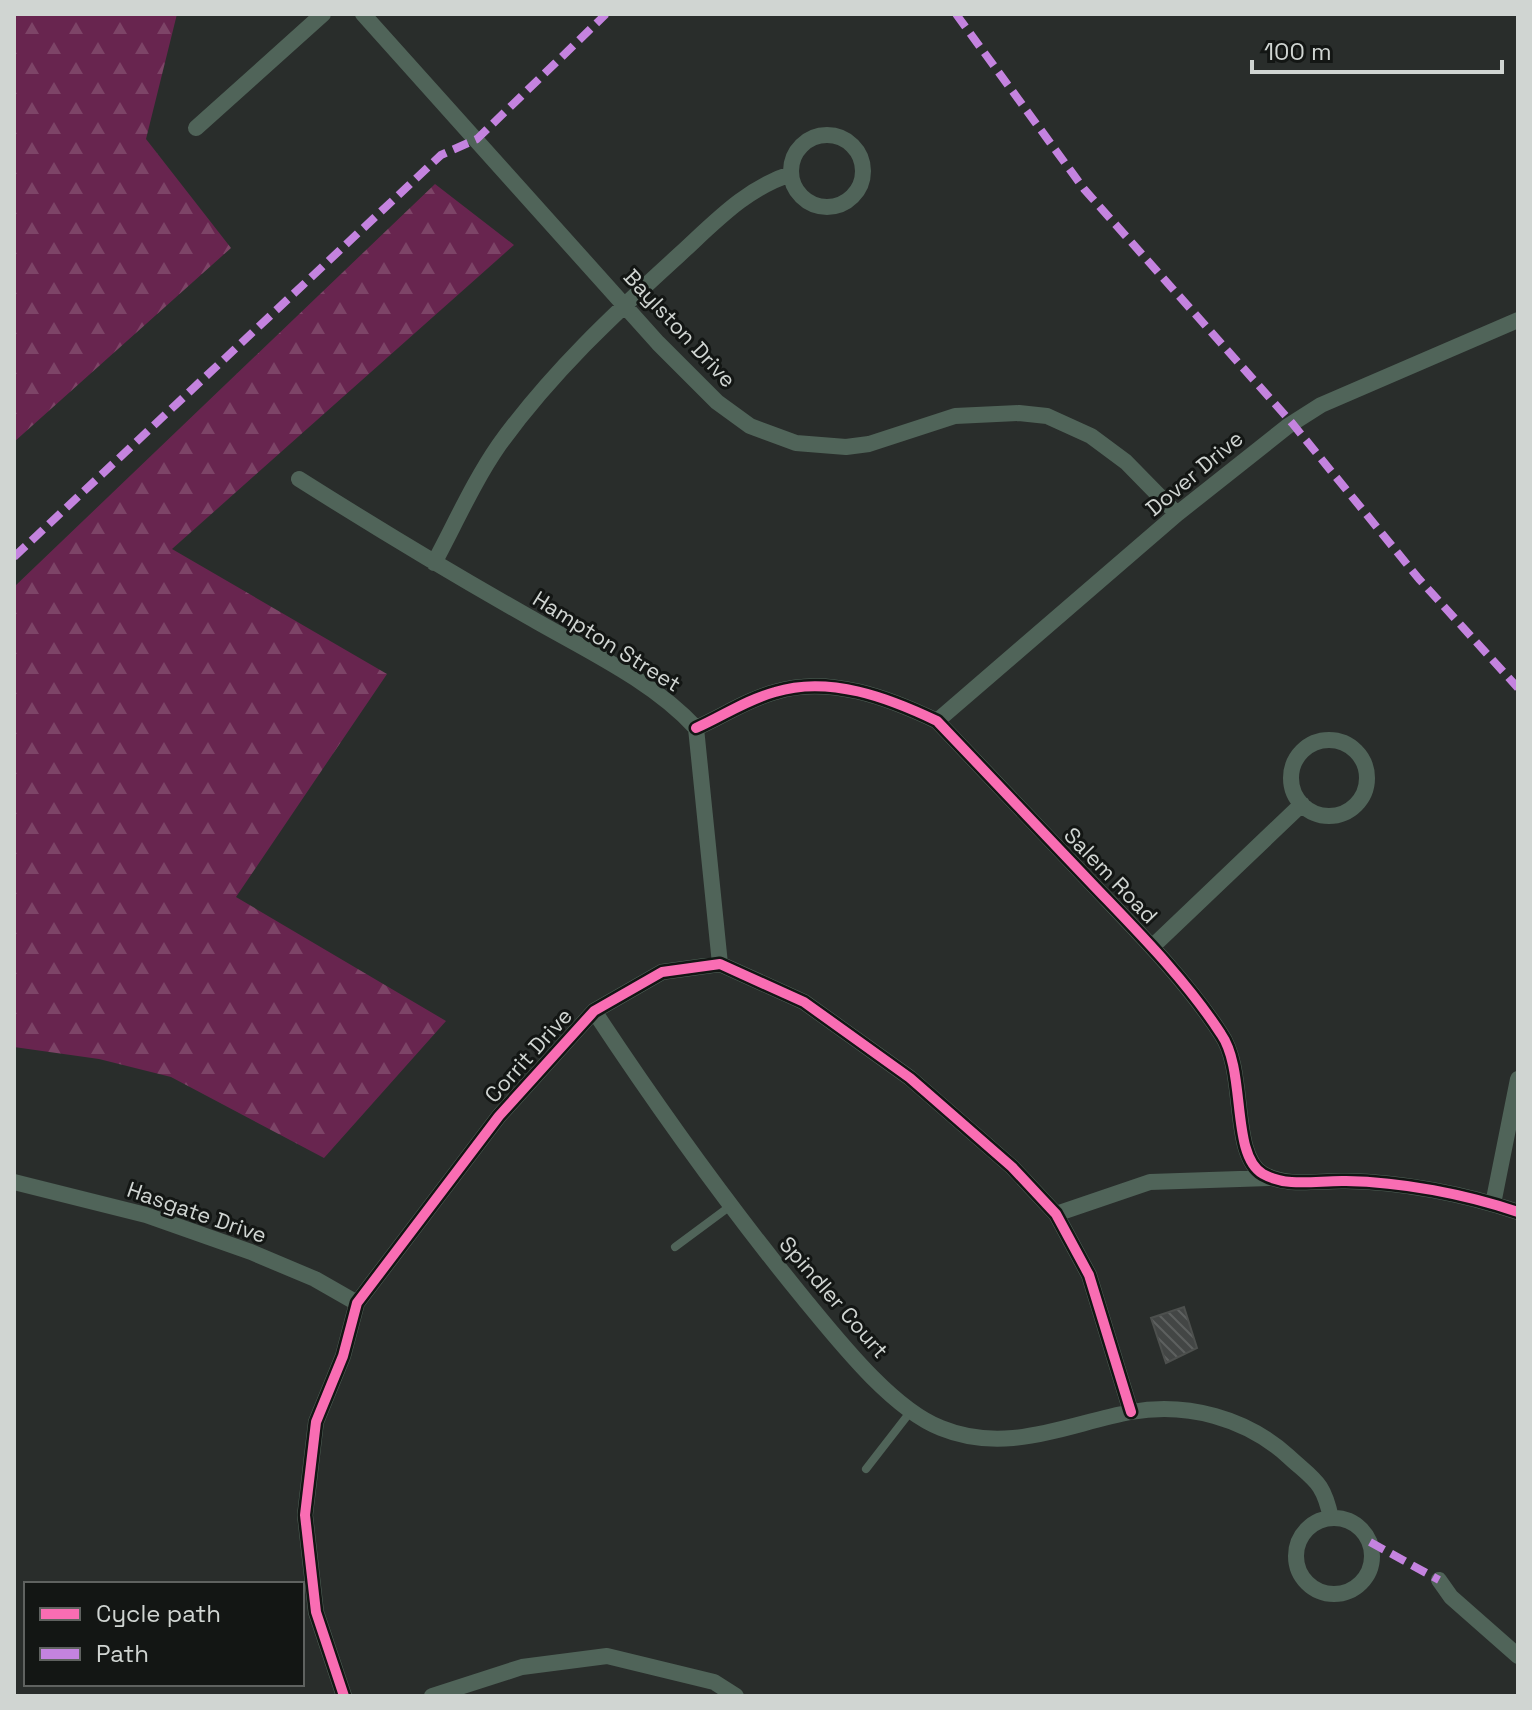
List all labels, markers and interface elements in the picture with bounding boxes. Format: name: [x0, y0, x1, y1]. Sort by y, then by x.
scale bar: [1252, 24, 1502, 74]
text: 100 m: [1264, 36, 1332, 67]
street label: Baylston Drive: [618, 263, 742, 393]
street label: Dover Drive: [1139, 424, 1249, 522]
street label: Hampton Street: [528, 584, 686, 698]
street label: Salem Road: [1058, 821, 1164, 929]
street label: Corrit Drive: [478, 1002, 578, 1108]
street label: Hasgate Drive: [124, 1175, 270, 1249]
street label: Spindler Court: [773, 1230, 895, 1364]
legend: [24, 1582, 304, 1686]
text: Cycle path: [96, 1598, 221, 1629]
text: Path: [96, 1638, 149, 1669]

